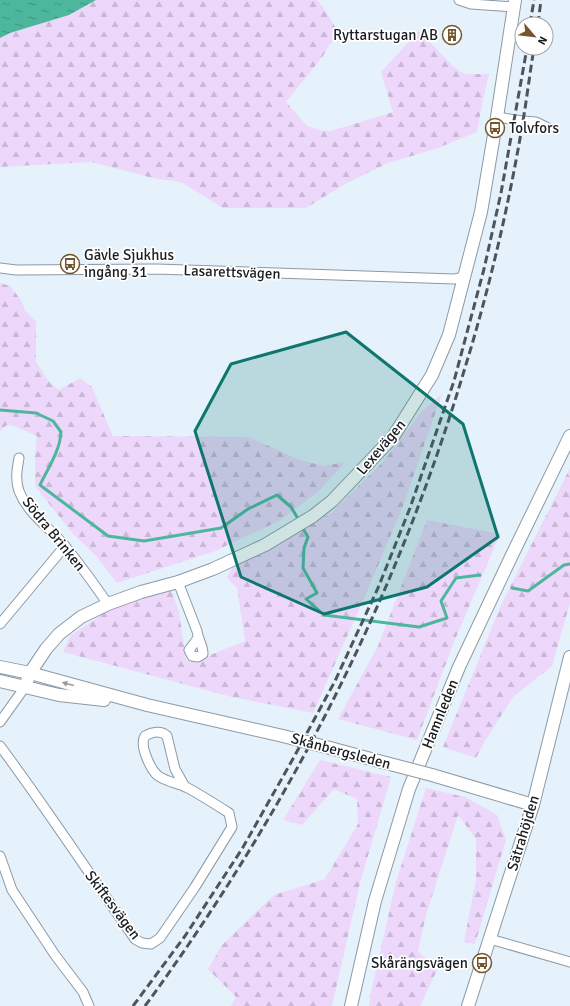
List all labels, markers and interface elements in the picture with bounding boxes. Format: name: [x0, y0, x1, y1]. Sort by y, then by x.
north arrow: [514, 16, 554, 56]
building icon: Ryttarstugan AB: [441, 24, 463, 46]
place label: Ryttarstugan AB: [333, 26, 438, 44]
text: N: [535, 34, 550, 47]
bus stop icon: Tolvfors: [484, 117, 506, 139]
place label: Tolvfors: [509, 119, 560, 137]
place label: Gävle Sjukhus ingång 31: [84, 246, 175, 281]
bus stop icon: Gävle Sjukhus ingång 31: [59, 253, 81, 275]
street label: Lasarettsvägen: [183, 261, 281, 283]
street label: Lexevägen: [353, 416, 409, 478]
street label: Södra Brinken: [19, 493, 89, 575]
street label: Hamnleden: [418, 677, 462, 751]
one-way arrow: [62, 681, 74, 687]
street label: Skånbergsleden: [289, 729, 393, 773]
street label: Sätrahöjden: [503, 793, 543, 873]
street label: Skiftesvägen: [81, 867, 145, 943]
bus stop icon: Skårängsvägen: [471, 952, 493, 974]
place label: Skårängsvägen: [371, 954, 468, 972]

